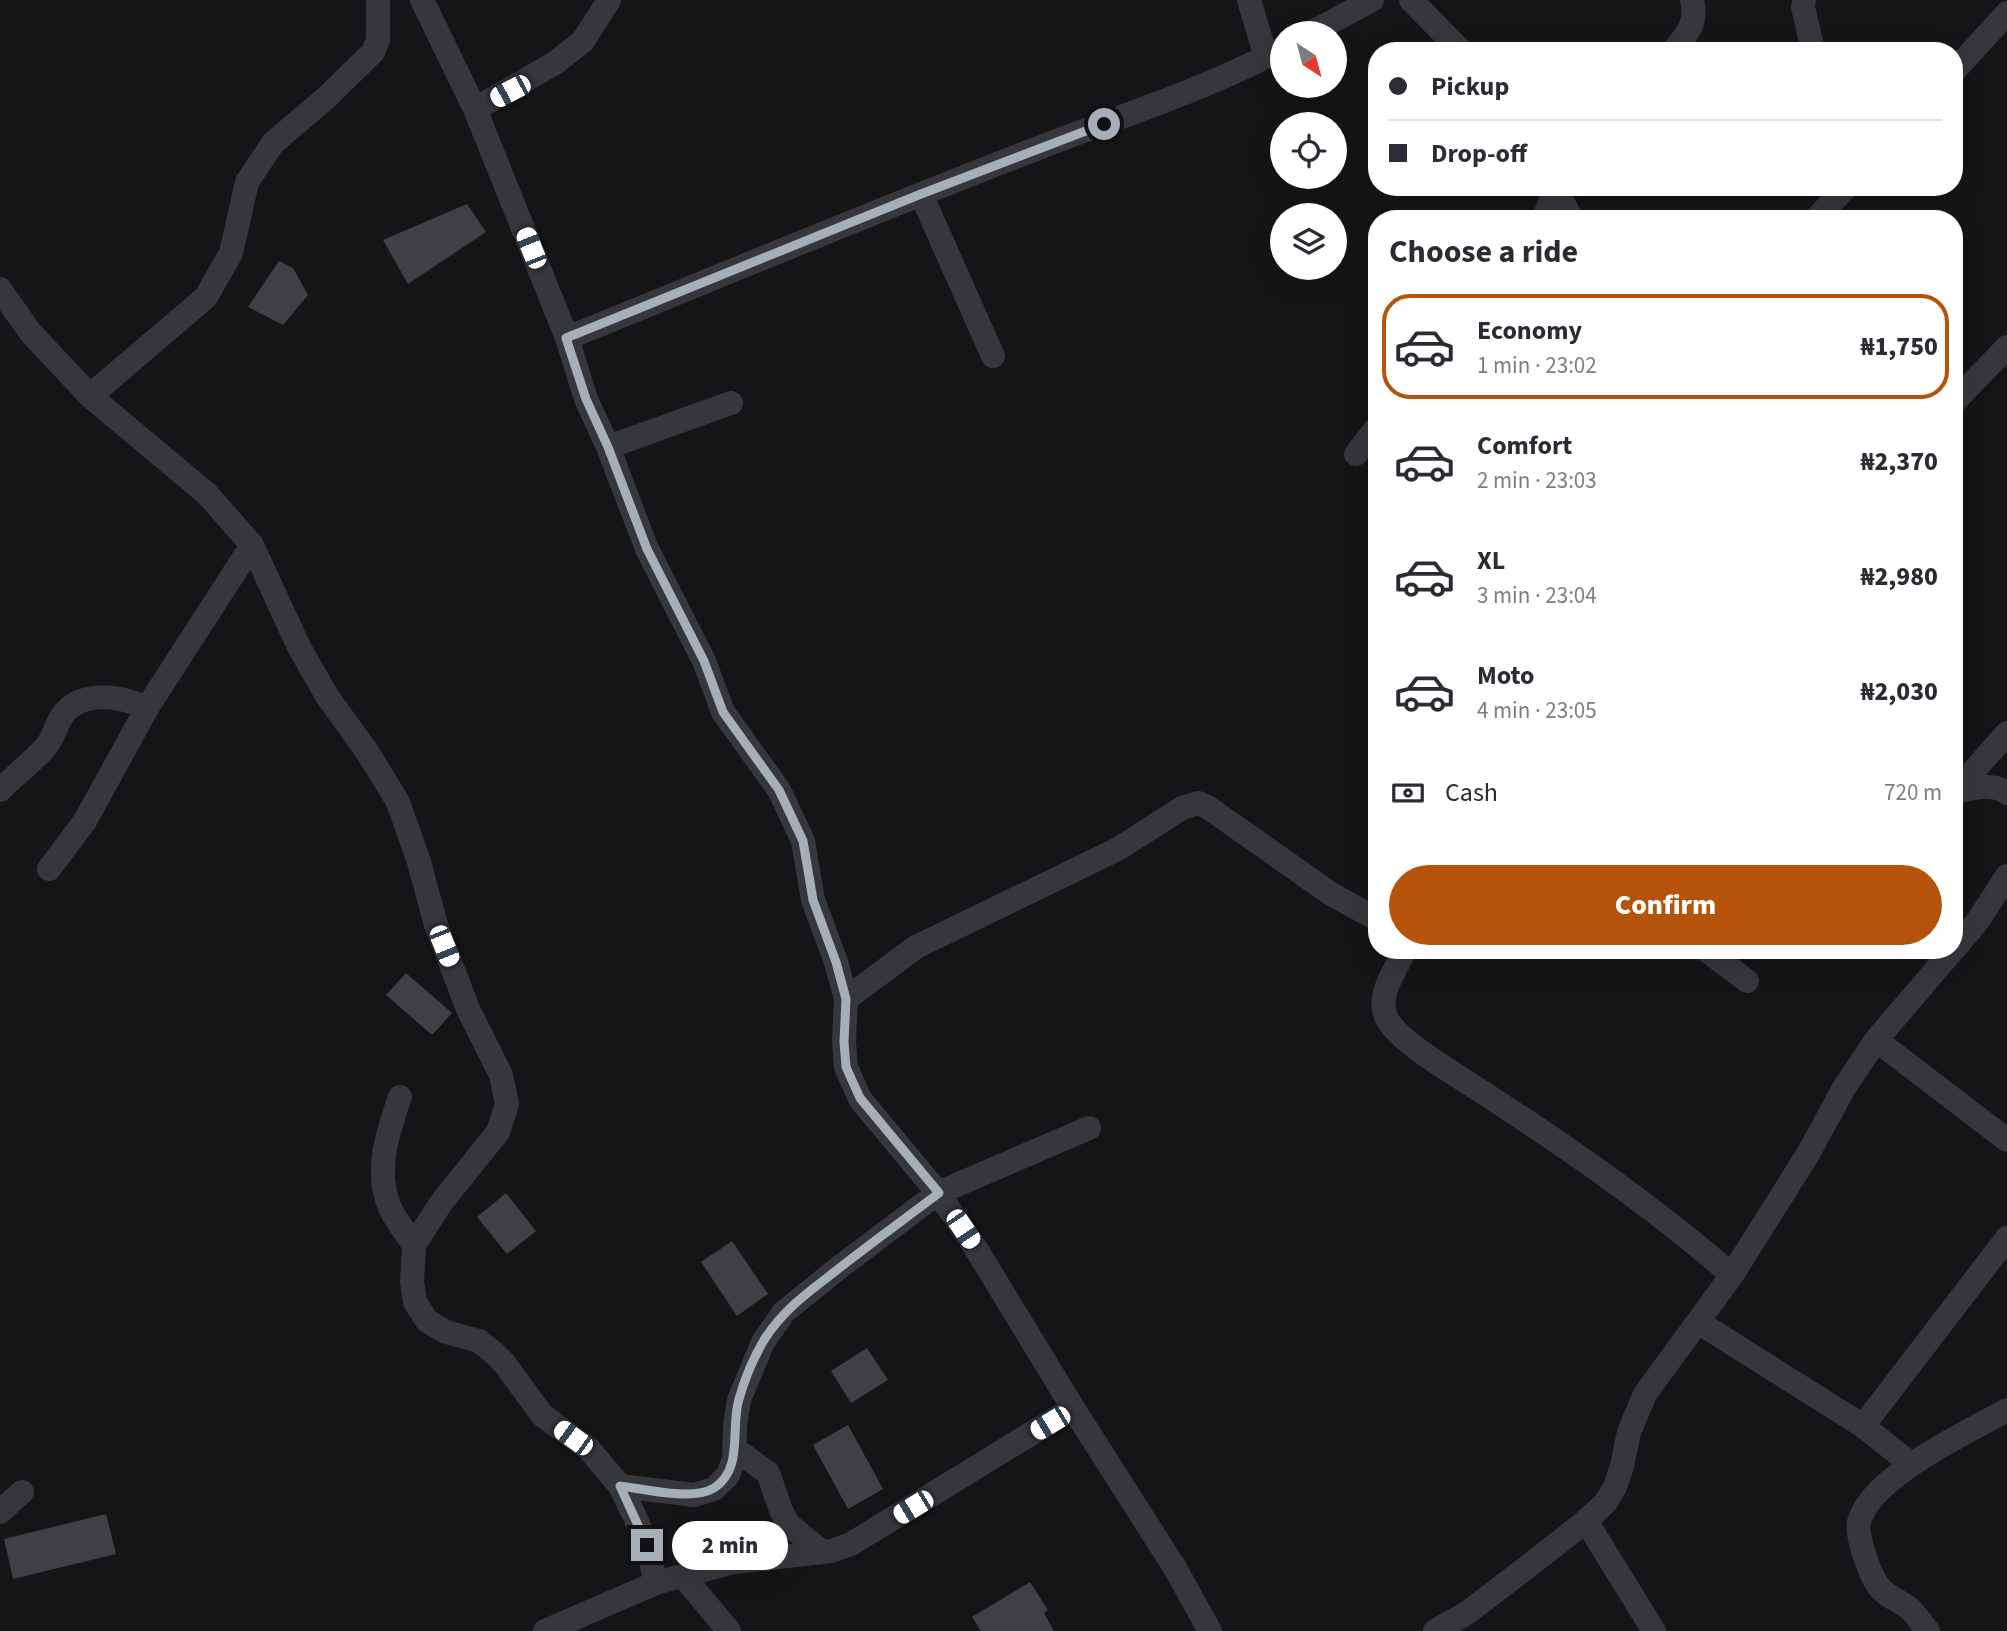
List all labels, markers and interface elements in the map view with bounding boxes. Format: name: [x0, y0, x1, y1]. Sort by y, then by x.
north arrow: [1270, 21, 1348, 98]
map controls: [1270, 21, 1347, 280]
text: Pickup: [1431, 68, 1509, 105]
car: [487, 72, 534, 110]
route start: [1088, 108, 1120, 140]
button: locate: [1270, 112, 1347, 189]
text: Drop-off: [1431, 135, 1527, 172]
button: layers: [1270, 203, 1347, 280]
car: [514, 225, 549, 271]
text: Choose a ride: [1389, 229, 1578, 275]
text: Economy: [1477, 312, 1582, 349]
icon: car: [1393, 315, 1456, 378]
text: ₦1,750: [1861, 328, 1938, 365]
text: 1 min · 23:02: [1477, 349, 1597, 382]
text: Comfort: [1477, 427, 1572, 464]
icon: car: [1393, 430, 1456, 493]
text: ₦2,370: [1861, 443, 1938, 480]
text: 2 min · 23:03: [1477, 464, 1597, 497]
text: XL: [1477, 542, 1505, 579]
icon: car: [1393, 545, 1456, 608]
text: ₦2,980: [1861, 558, 1938, 595]
text: 3 min · 23:04: [1477, 579, 1597, 612]
text: Moto: [1477, 657, 1534, 694]
icon: car: [1393, 660, 1456, 723]
text: ₦2,030: [1861, 673, 1938, 710]
text: 4 min · 23:05: [1477, 694, 1597, 727]
icon: cash: [1389, 774, 1427, 812]
text: Cash: [1445, 774, 1498, 811]
text: 720 m: [1884, 776, 1942, 809]
button: Confirm: [1389, 865, 1942, 945]
car: [427, 923, 462, 969]
car: [943, 1206, 984, 1252]
car: [1027, 1403, 1074, 1443]
car: [550, 1417, 597, 1459]
car: [890, 1487, 937, 1527]
callout: 2 min: [672, 1520, 787, 1570]
route end: [631, 1529, 663, 1561]
text: 2 min: [702, 1529, 758, 1562]

